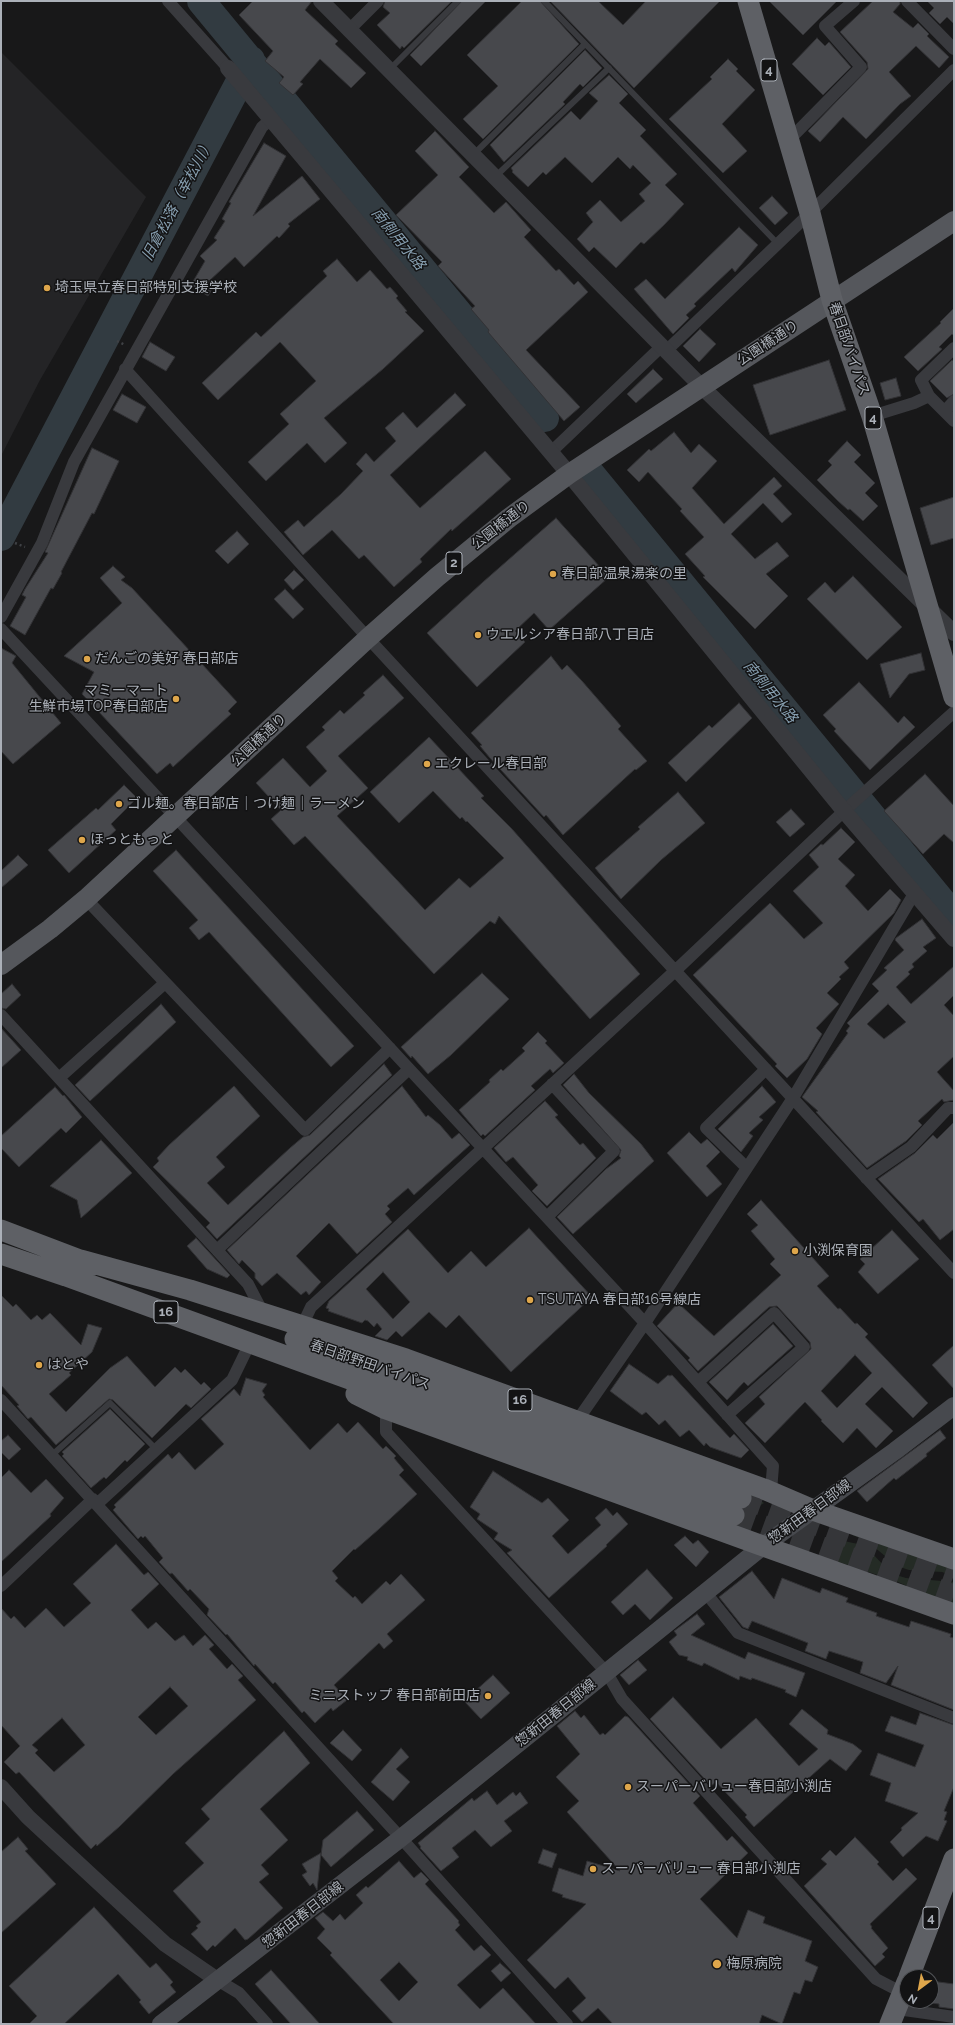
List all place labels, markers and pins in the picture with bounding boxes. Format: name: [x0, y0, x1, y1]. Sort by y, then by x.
place label: 埼玉県立春日部特別支援学校: [55, 280, 237, 296]
marker: 埼玉県立春日部特別支援学校: [42, 283, 52, 293]
place label: 春日部温泉湯楽の里: [561, 566, 687, 582]
marker: 春日部温泉湯楽の里: [548, 569, 558, 579]
place label: ウエルシア春日部八丁目店: [486, 627, 654, 643]
marker: ウエルシア春日部八丁目店: [473, 630, 483, 640]
place label: だんごの美好 春日部店: [95, 651, 239, 667]
marker: だんごの美好 春日部店: [82, 654, 92, 664]
place label: マミーマート 生鮮市場TOP春日部店: [29, 683, 168, 716]
marker: マミーマート 生鮮市場TOP春日部店: [171, 694, 181, 704]
place label: エクレール春日部: [435, 756, 547, 772]
marker: エクレール春日部: [422, 759, 432, 769]
place label: ゴル麺。春日部店｜つけ麺｜ラーメン: [127, 796, 365, 812]
marker: ゴル麺。春日部店｜つけ麺｜ラーメン: [114, 799, 124, 809]
place label: ほっともっと: [90, 832, 174, 848]
marker: ほっともっと: [77, 835, 87, 845]
place label: 小渕保育園: [803, 1243, 873, 1259]
marker: 小渕保育園: [790, 1246, 800, 1256]
place label: TSUTAYA 春日部16号線店: [538, 1292, 701, 1308]
marker: TSUTAYA 春日部16号線店: [525, 1295, 535, 1305]
place label: はとや: [47, 1357, 89, 1373]
marker: はとや: [34, 1360, 44, 1370]
place label: ミニストップ 春日部前田店: [308, 1688, 480, 1704]
marker: ミニストップ 春日部前田店: [483, 1691, 493, 1701]
place label: スーパーバリュー春日部小渕店: [636, 1779, 832, 1795]
marker: スーパーバリュー春日部小渕店: [623, 1782, 633, 1792]
place label: スーパーバリュー 春日部小渕店: [601, 1861, 801, 1877]
marker: スーパーバリュー 春日部小渕店: [588, 1864, 598, 1874]
place label: 梅原病院: [726, 1956, 782, 1972]
marker: 梅原病院: [711, 1958, 723, 1970]

